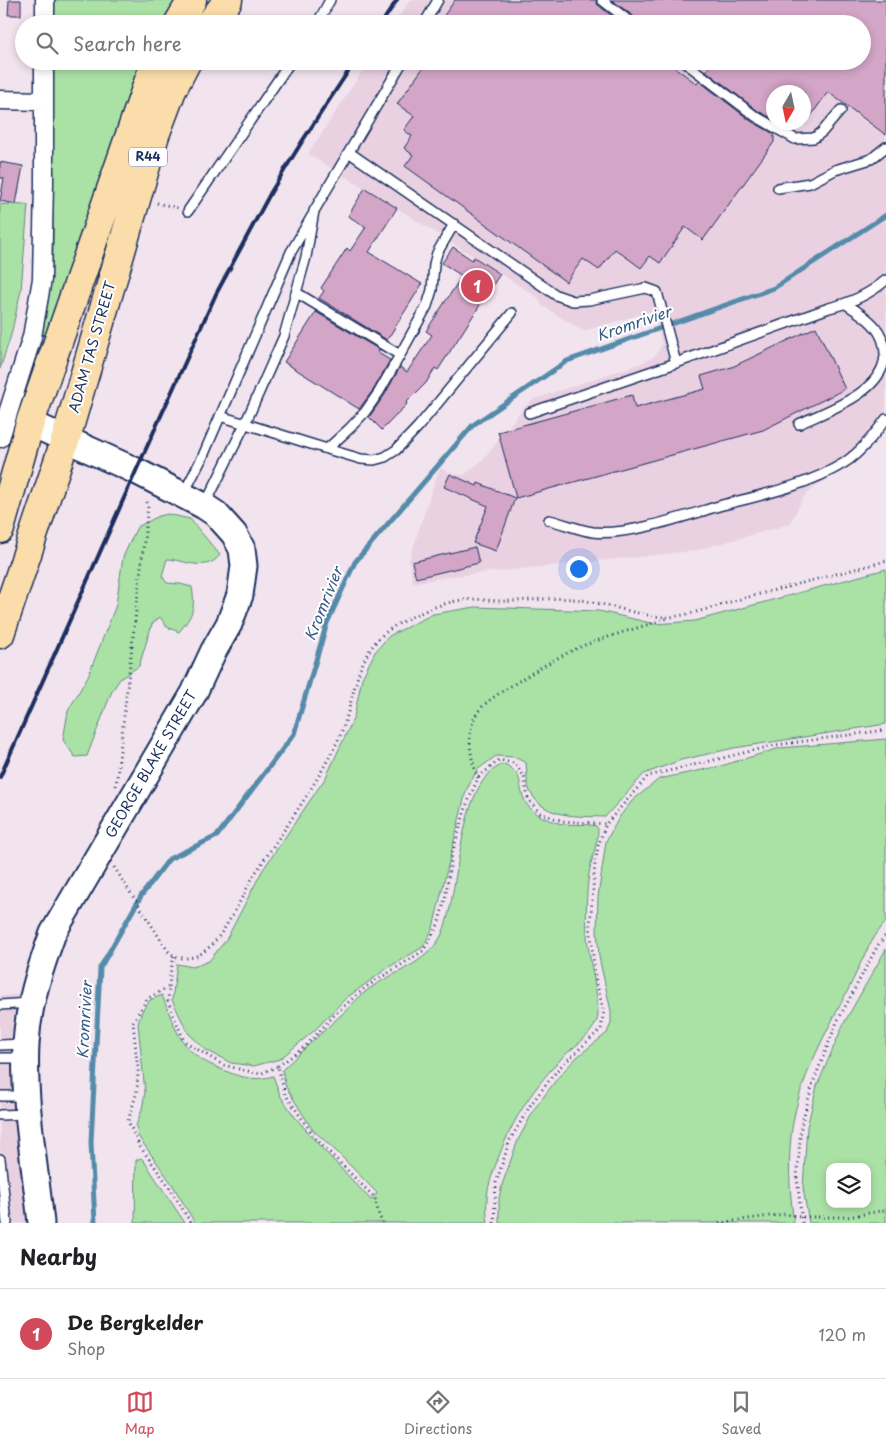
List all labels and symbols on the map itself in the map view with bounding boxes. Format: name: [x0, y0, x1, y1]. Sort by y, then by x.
north arrow: [766, 85, 811, 130]
road number: R44: [129, 148, 167, 166]
pin: 1: [461, 267, 493, 305]
street label: ADAM TAS STREET: [63, 278, 120, 415]
water label: Kromrivier: [593, 298, 676, 346]
your location: [566, 556, 592, 582]
water label: Kromrivier: [297, 561, 349, 644]
street label: GEORGE BLAKE STREET: [100, 686, 202, 841]
water label: Kromrivier: [70, 978, 97, 1059]

